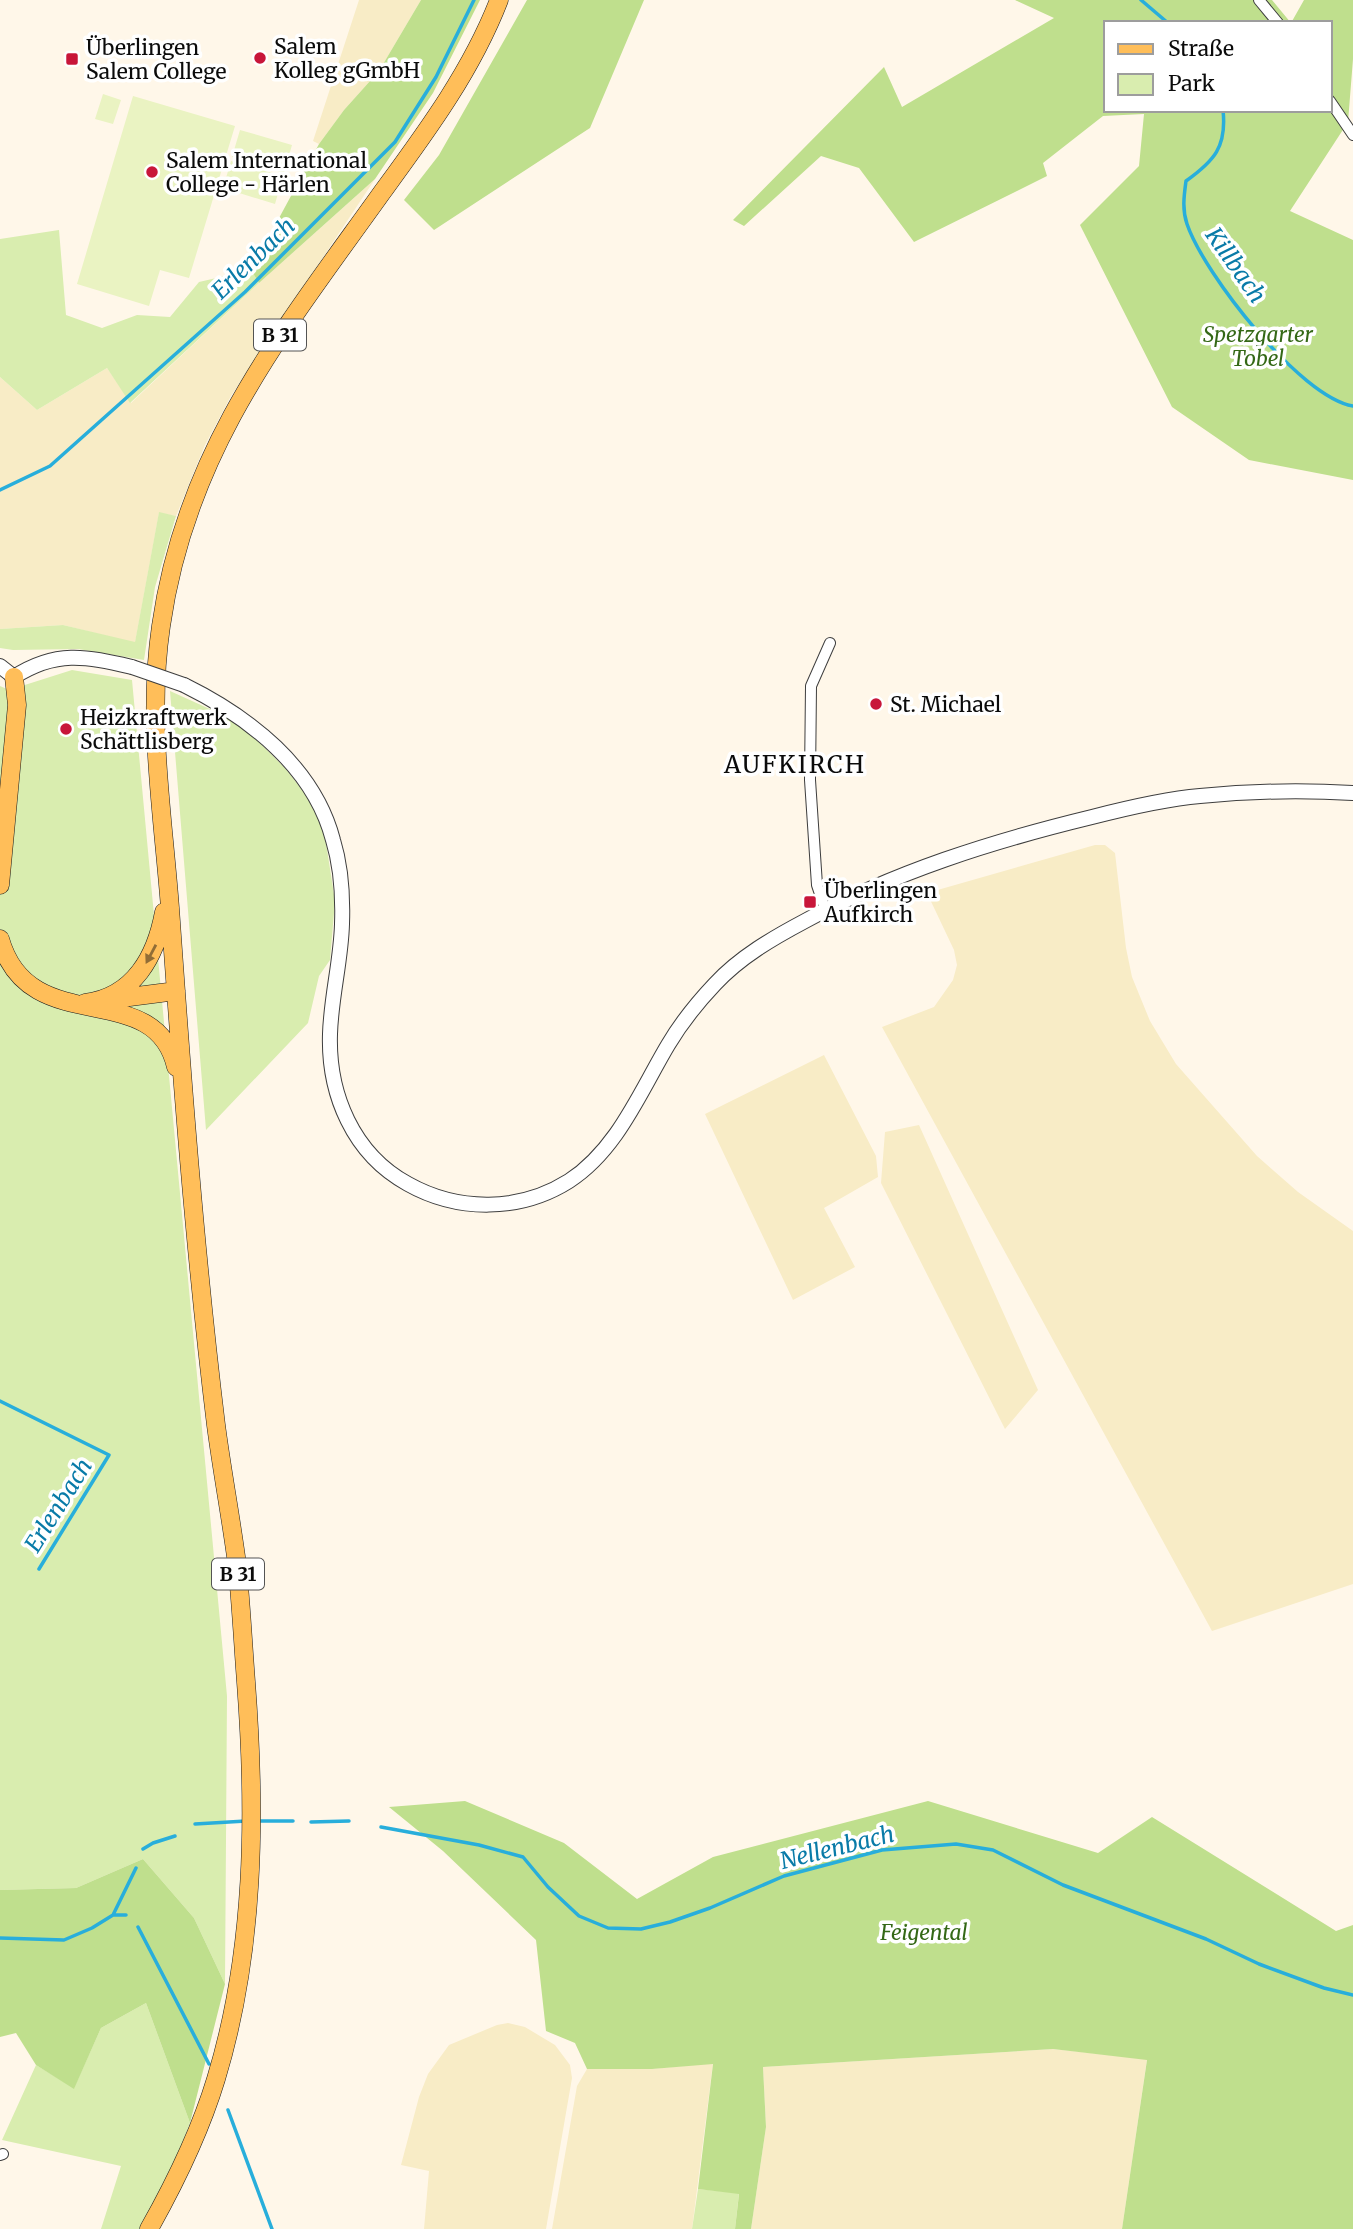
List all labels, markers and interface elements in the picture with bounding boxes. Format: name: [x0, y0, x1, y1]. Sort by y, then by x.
legend: [1104, 21, 1332, 112]
place label: Salem Kolleg gGmbH: [274, 33, 420, 84]
place label: Überlingen Salem College: [86, 34, 227, 85]
text: Straße: [1168, 35, 1234, 62]
marker: Salem Kolleg gGmbH: [252, 50, 268, 66]
marker: Überlingen Salem College: [64, 51, 80, 67]
text: Park: [1168, 70, 1215, 97]
place label: Salem International College - Härlen: [166, 147, 367, 198]
marker: Salem International College - Härlen: [144, 164, 160, 180]
water label: Erlenbach: [205, 211, 301, 305]
water label: Killbach: [1199, 221, 1272, 308]
road number: B 31: [254, 320, 306, 350]
park label: Spetzgarter Tobel: [1203, 321, 1314, 372]
place label: St. Michael: [890, 691, 1002, 718]
marker: St. Michael: [868, 696, 884, 712]
place label: Heizkraftwerk Schättlisberg: [80, 704, 228, 755]
marker: Heizkraftwerk Schättlisberg: [58, 721, 74, 737]
district label: AUFKIRCH: [723, 749, 866, 780]
place label: Überlingen Aufkirch: [823, 877, 937, 928]
marker: Überlingen Aufkirch: [802, 894, 818, 910]
one-way arrow: [145, 944, 157, 964]
water label: Erlenbach: [18, 1453, 98, 1557]
road number: B 31: [212, 1558, 264, 1590]
water label: Nellenbach: [777, 1819, 897, 1875]
park label: Feigental: [879, 1919, 968, 1946]

